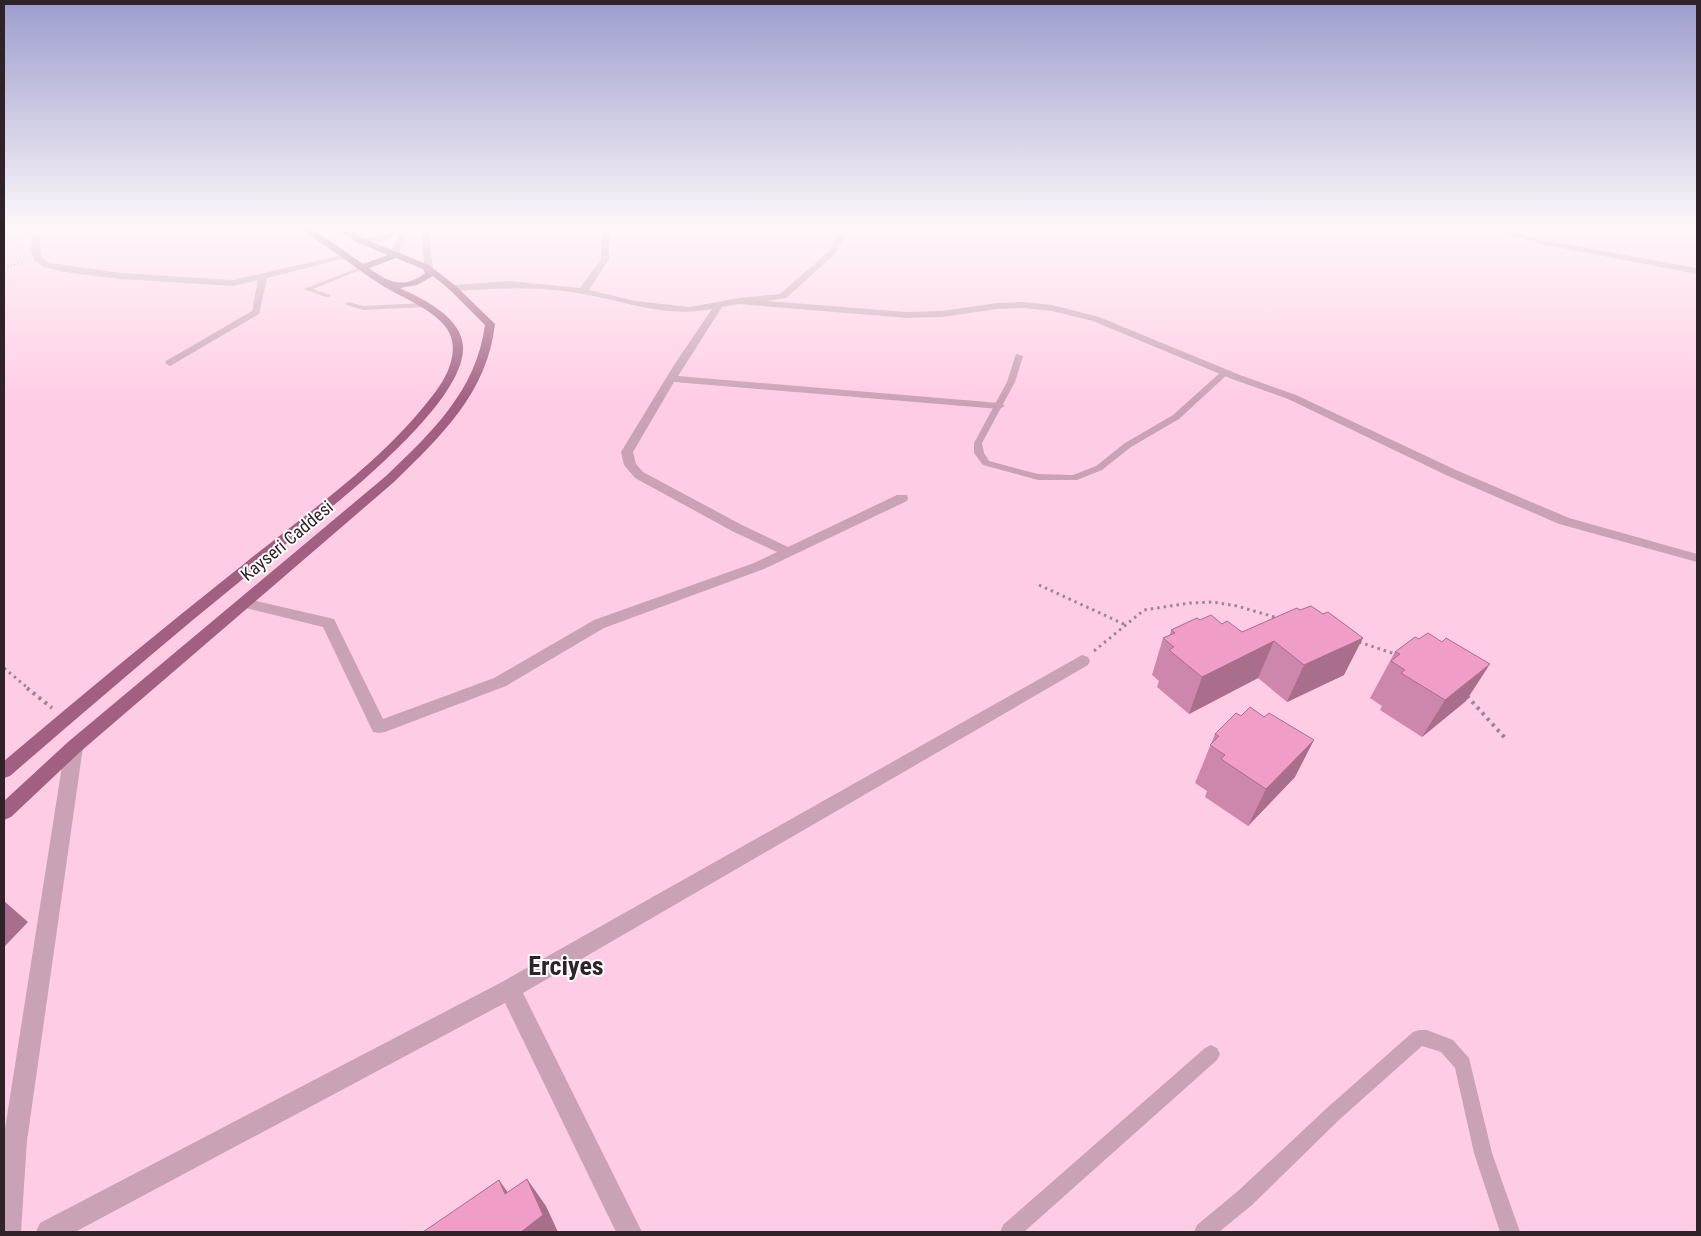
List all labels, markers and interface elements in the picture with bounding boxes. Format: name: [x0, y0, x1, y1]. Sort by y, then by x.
street label: Kayseri Caddesi: [236, 496, 337, 585]
district label: Erciyes: [528, 951, 604, 981]

